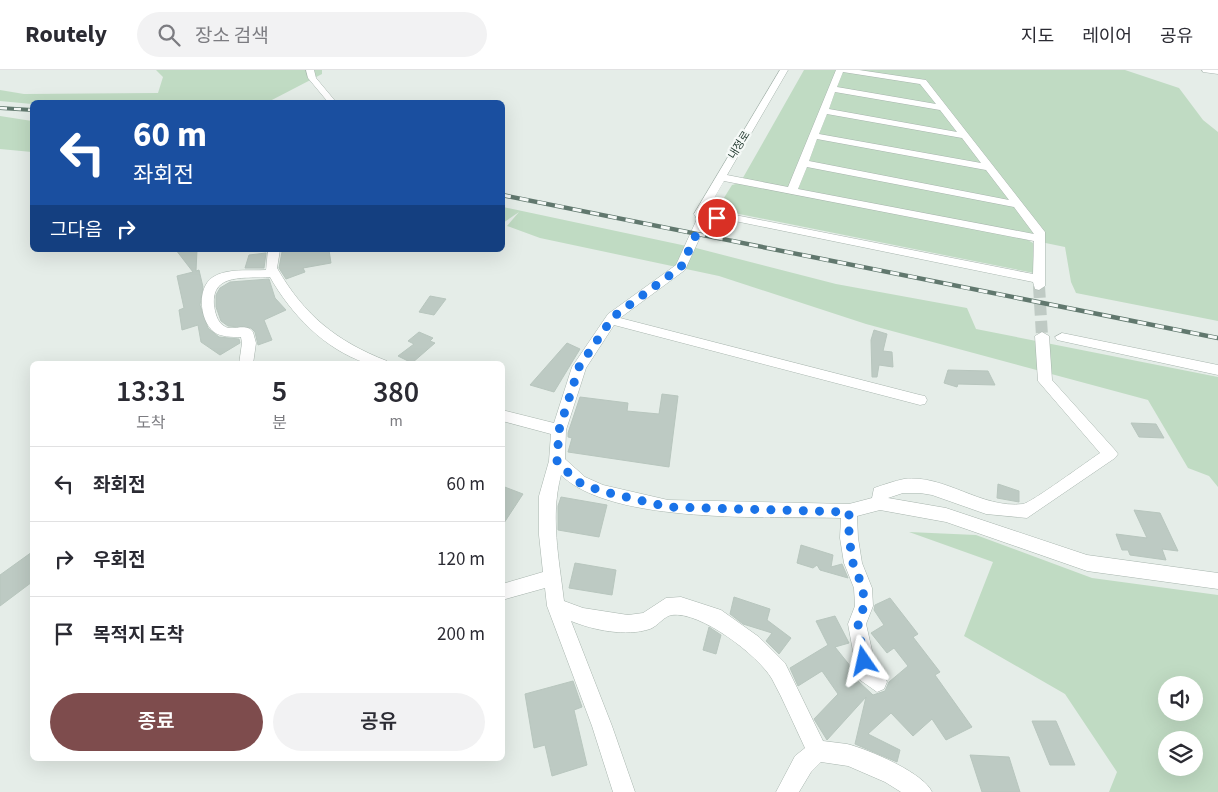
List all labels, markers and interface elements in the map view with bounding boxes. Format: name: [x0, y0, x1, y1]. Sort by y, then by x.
search box: [137, 12, 487, 57]
text: Routely: [25, 17, 107, 52]
icon: search: [155, 21, 183, 49]
text: 장소 검색: [195, 23, 269, 50]
text: 지도: [1021, 24, 1054, 49]
text: 레이어: [1082, 24, 1132, 49]
text: 공유: [1160, 24, 1193, 49]
text: 60 m: [133, 110, 207, 160]
icon: left: [50, 120, 115, 185]
street label: 내정로: [725, 128, 753, 162]
text: 좌회전: [133, 159, 194, 191]
pin: [696, 197, 738, 239]
icon: arrive: [703, 204, 731, 232]
icon: right: [112, 215, 140, 243]
text: 그다음: [50, 217, 102, 244]
text: 13:31: [116, 370, 186, 413]
text: 5: [272, 370, 287, 413]
text: 380: [373, 371, 419, 414]
text: m: [389, 410, 403, 432]
text: 도착: [136, 412, 166, 434]
text: 분: [272, 412, 287, 434]
icon: left: [50, 470, 78, 498]
text: 60 m: [447, 471, 485, 498]
text: 좌회전: [93, 472, 145, 499]
icon: right: [50, 545, 78, 573]
text: 120 m: [437, 546, 485, 573]
text: 우회전: [93, 547, 145, 574]
icon: arrive: [50, 620, 78, 648]
text: 200 m: [437, 621, 485, 648]
text: 목적지 도착: [93, 622, 184, 649]
position arrow: [837, 634, 889, 686]
map controls: [1158, 676, 1203, 776]
button: sound: [1158, 676, 1203, 721]
button: 종료: [50, 693, 263, 751]
button: 공유: [273, 693, 485, 751]
button: layers: [1158, 731, 1203, 776]

